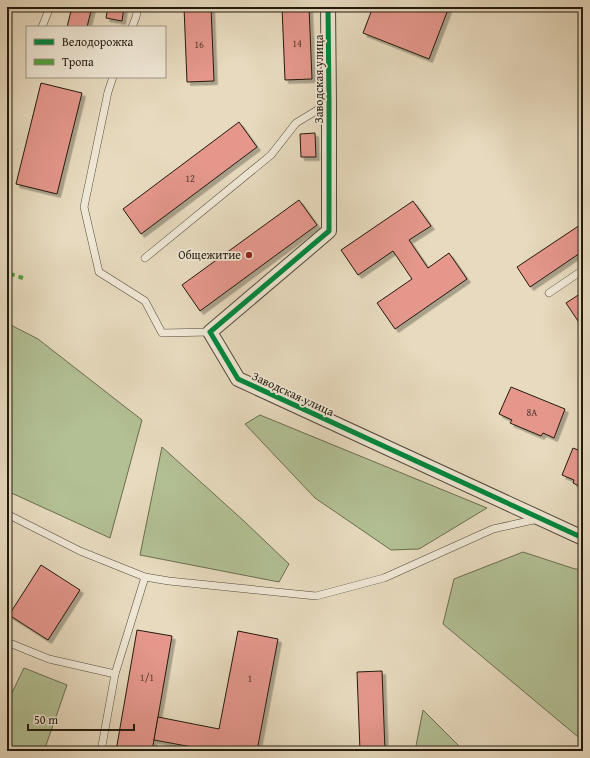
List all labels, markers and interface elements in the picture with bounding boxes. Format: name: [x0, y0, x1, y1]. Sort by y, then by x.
legend: [26, 26, 166, 78]
text: Велодорожка: [62, 33, 133, 50]
street label: Заводская улица: [310, 34, 327, 123]
house number: 14: [292, 36, 302, 51]
house number: 16: [194, 37, 204, 52]
text: Тропа: [62, 53, 94, 70]
house number: 12: [185, 171, 195, 186]
place label: Общежитие: [178, 246, 241, 263]
marker: Общежитие: [244, 250, 254, 260]
street label: Заводская улица: [249, 367, 337, 420]
house number: 8А: [527, 405, 537, 420]
house number: 1/1: [140, 670, 154, 685]
house number: 1: [248, 671, 253, 686]
scale bar: [28, 706, 134, 732]
text: 50 m: [34, 711, 58, 728]

